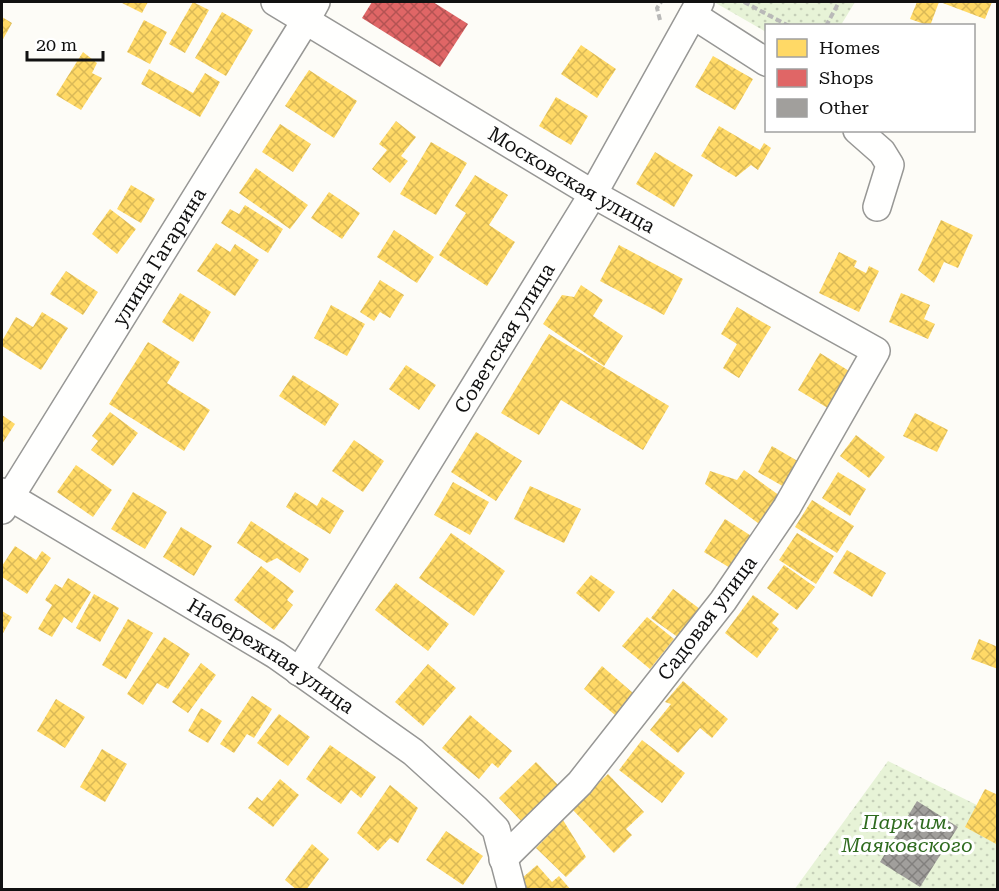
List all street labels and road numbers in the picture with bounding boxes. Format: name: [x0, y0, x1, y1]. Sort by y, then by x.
street label: Московская улица: [484, 122, 660, 238]
street label: улица Гагарина: [107, 183, 211, 330]
street label: Советская улица: [449, 259, 560, 418]
street label: Садовая улица: [652, 551, 762, 685]
street label: Набережная улица: [183, 593, 359, 719]

